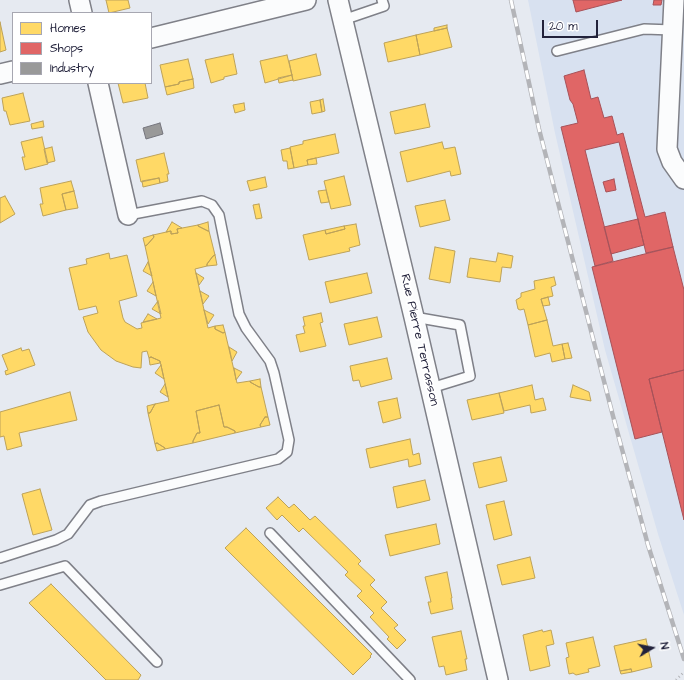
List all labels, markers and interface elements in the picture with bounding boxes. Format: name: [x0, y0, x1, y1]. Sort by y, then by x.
legend: [12, 12, 152, 84]
scale bar: [544, 12, 600, 38]
text: 20 m: [549, 18, 578, 35]
text: Homes: [50, 20, 86, 37]
text: Shops: [50, 40, 83, 57]
text: Industry: [50, 60, 94, 77]
street label: Rue Pierre Terrasson: [396, 273, 442, 407]
north arrow: [632, 628, 672, 668]
text: N: [656, 641, 672, 651]

